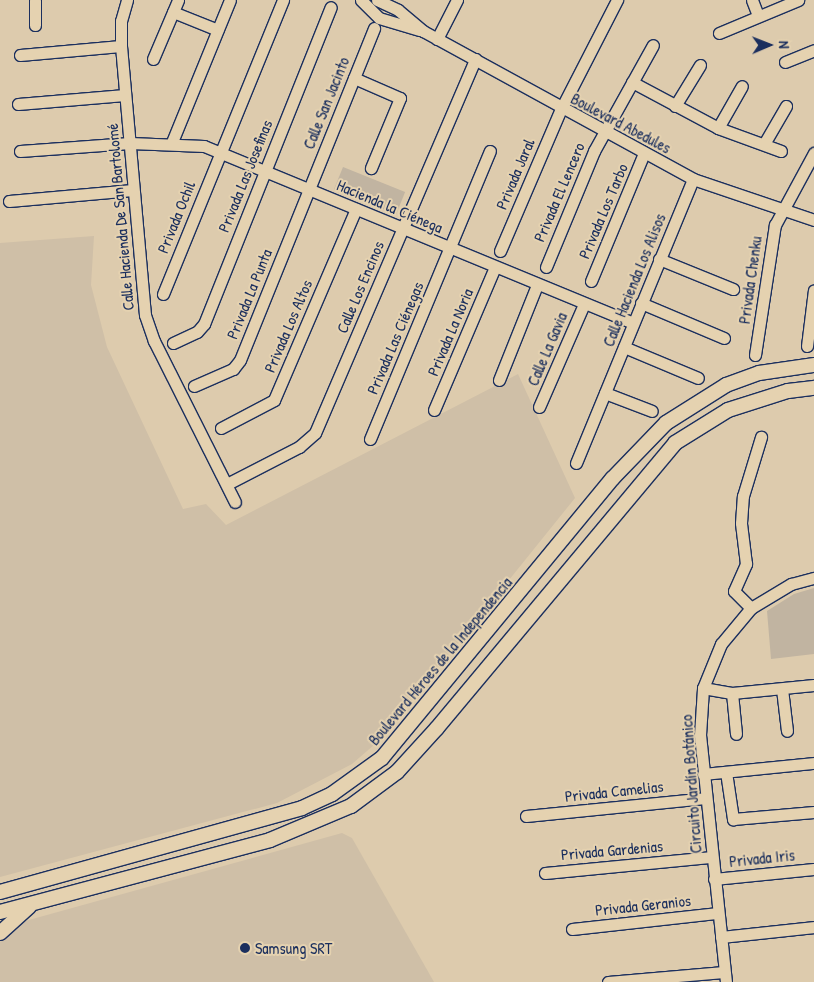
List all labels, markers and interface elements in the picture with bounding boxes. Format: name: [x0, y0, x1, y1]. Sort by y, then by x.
north arrow: [744, 20, 794, 70]
text: N: [775, 41, 794, 49]
street label: Calle San Jacinto: [299, 54, 353, 152]
street label: Boulevard Abedules: [568, 89, 674, 157]
street label: Privada Las Josefinas: [214, 117, 276, 235]
street label: Calle Hacienda De San Bartolomé: [102, 123, 138, 311]
street label: Privada Jaral: [491, 136, 539, 212]
street label: Privada El Lencero: [529, 139, 589, 245]
street label: Privada Los Tarbo: [574, 161, 632, 261]
street label: Hacienda la Ciénega: [334, 175, 446, 237]
street label: Privada Ochil: [153, 178, 199, 256]
street label: Calle Hacienda Los Alisos: [599, 211, 669, 349]
street label: Privada Chenku: [734, 235, 766, 325]
street label: Calle Los Encinos: [332, 238, 388, 336]
street label: Privada La Punta: [222, 246, 276, 342]
street label: Privada Los Altos: [260, 277, 316, 375]
street label: Privada Las Ciénegas: [363, 279, 427, 397]
street label: Privada La Noria: [423, 285, 477, 379]
street label: Calle La Gavia: [523, 309, 571, 389]
street label: Boulevard Héroes de la Independencia: [364, 573, 516, 749]
street label: Circuito Jardín Botánico: [677, 714, 705, 854]
street label: Privada Camelias: [564, 776, 664, 806]
street label: Privada Gardenias: [560, 836, 664, 864]
street label: Privada Iris: [728, 845, 796, 871]
street label: Privada Geranios: [594, 890, 692, 920]
place label: Samsung SRT: [255, 938, 332, 958]
marker: Samsung SRT: [239, 942, 251, 954]

